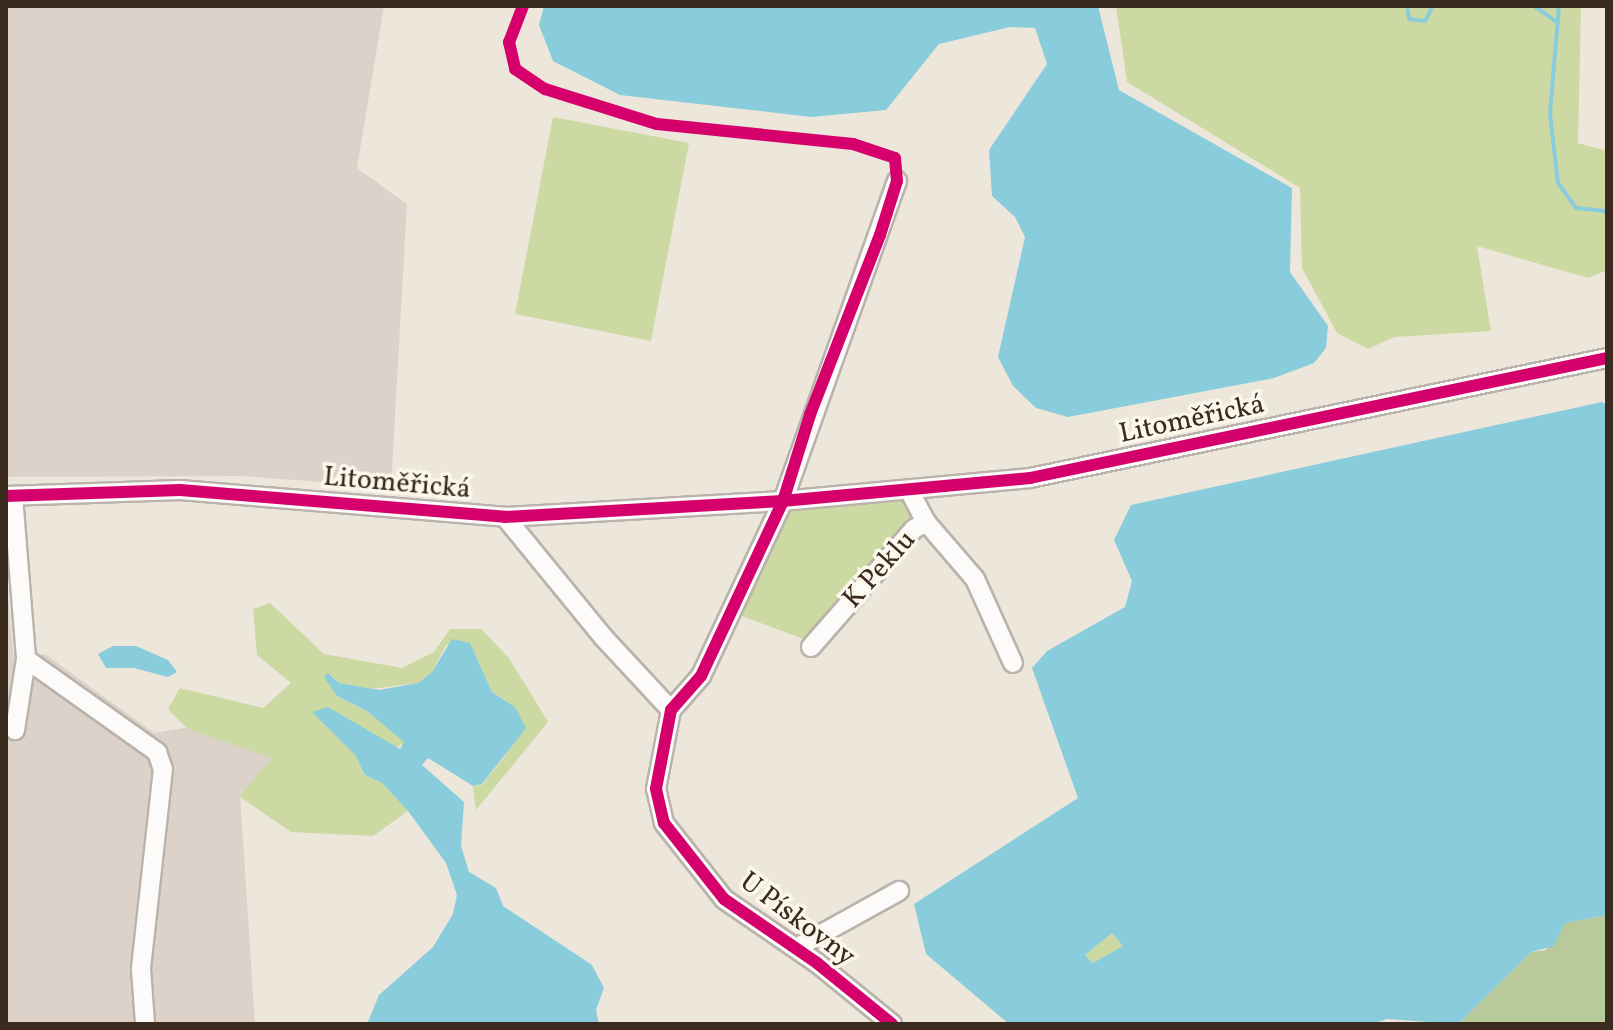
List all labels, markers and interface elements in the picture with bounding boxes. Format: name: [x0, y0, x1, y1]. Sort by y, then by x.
street label: Litoměřická: [1116, 388, 1268, 452]
street label: Litoměřická: [322, 461, 472, 507]
street label: K Peklu: [836, 524, 924, 616]
street label: U Pískovny: [733, 866, 861, 974]

